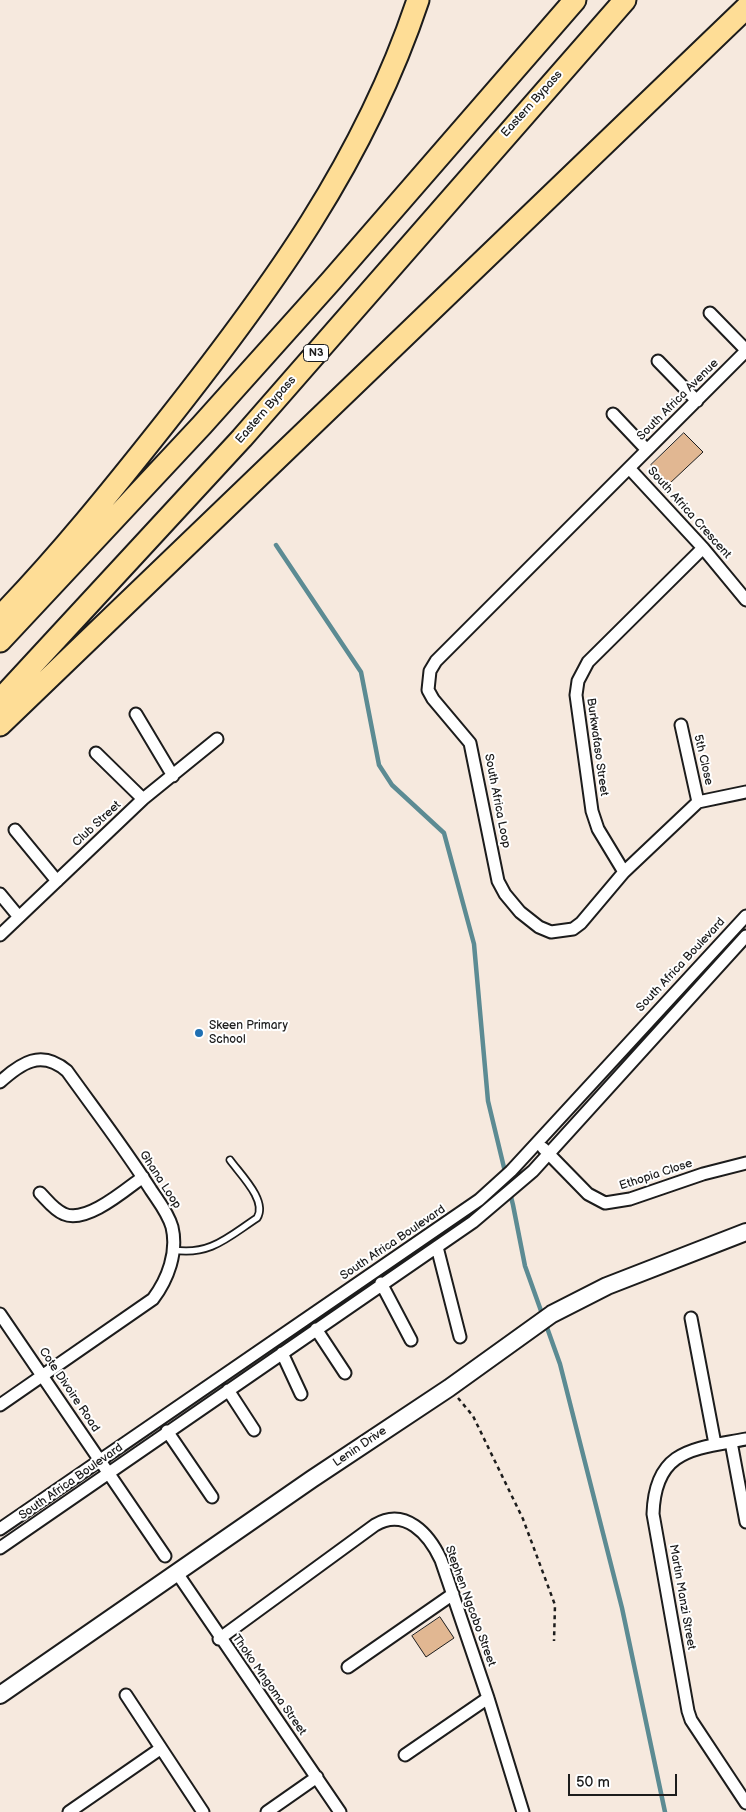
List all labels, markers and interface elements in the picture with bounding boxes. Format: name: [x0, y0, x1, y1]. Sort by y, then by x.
street label: Eastern Bypass: [498, 68, 566, 140]
road number: N3: [304, 344, 328, 362]
street label: South Africa Avenue: [634, 356, 722, 444]
street label: Eastern Bypass: [233, 373, 299, 447]
street label: South Africa Crescent: [644, 464, 734, 562]
street label: Burkwafaso Street: [583, 697, 611, 797]
street label: 5th Close: [690, 733, 716, 787]
street label: South Africa Loop: [481, 753, 513, 849]
street label: Club Street: [70, 798, 124, 850]
street label: South Africa Boulevard: [634, 915, 728, 1015]
place label: Skeen Primary School: [209, 1019, 288, 1047]
marker: Skeen Primary School: [193, 1027, 205, 1039]
street label: Ghana Loop: [136, 1148, 184, 1212]
street label: Ethopia Close: [618, 1156, 694, 1194]
street label: South Africa Boulevard: [338, 1203, 448, 1283]
street label: Cote Divoire Road: [35, 1345, 103, 1435]
street label: Lenin Drive: [331, 1424, 389, 1470]
street label: South Africa Boulevard: [16, 1441, 126, 1523]
street label: Martin Manzi Street: [666, 1543, 698, 1651]
street label: Stephen Ngcobo Street: [441, 1544, 499, 1668]
street label: Thoko Mngoma Street: [229, 1632, 309, 1738]
scale bar: [571, 1764, 680, 1796]
text: 50 m: [576, 1773, 610, 1792]

